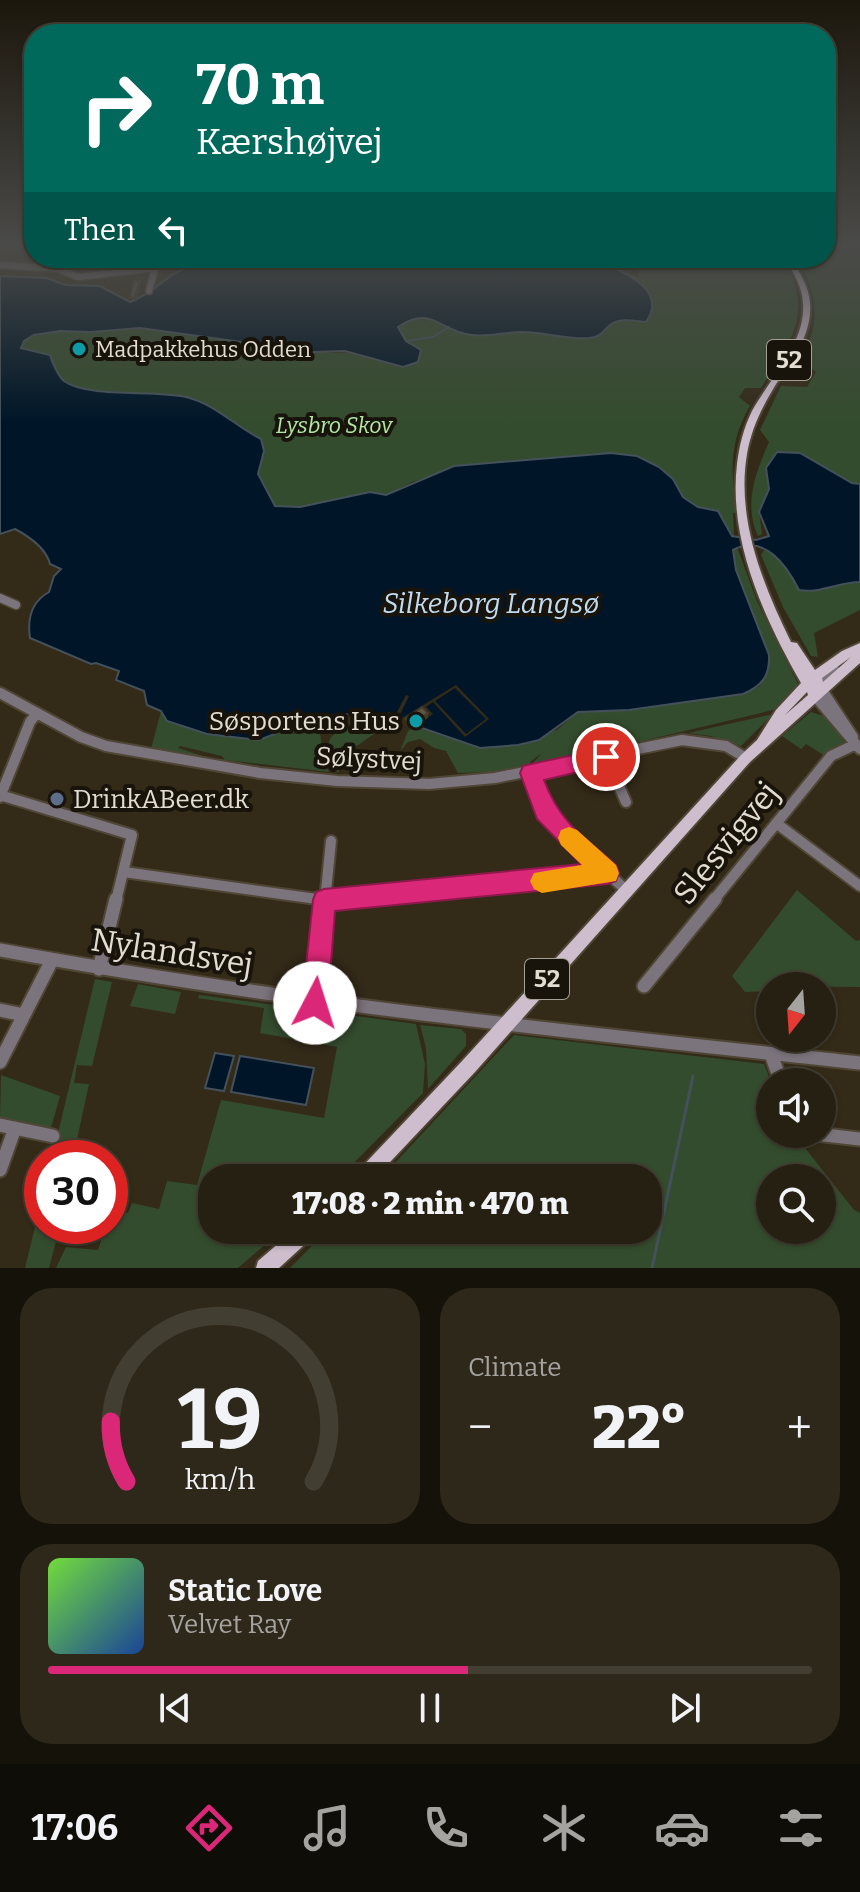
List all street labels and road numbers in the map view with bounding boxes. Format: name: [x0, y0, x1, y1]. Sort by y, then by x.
road number: 52: [767, 340, 811, 380]
street label: Sølystvej: [315, 741, 423, 777]
street label: Slesvigvej: [665, 774, 787, 912]
street label: Nylandsvej: [88, 920, 256, 984]
road number: 52: [525, 959, 569, 999]

